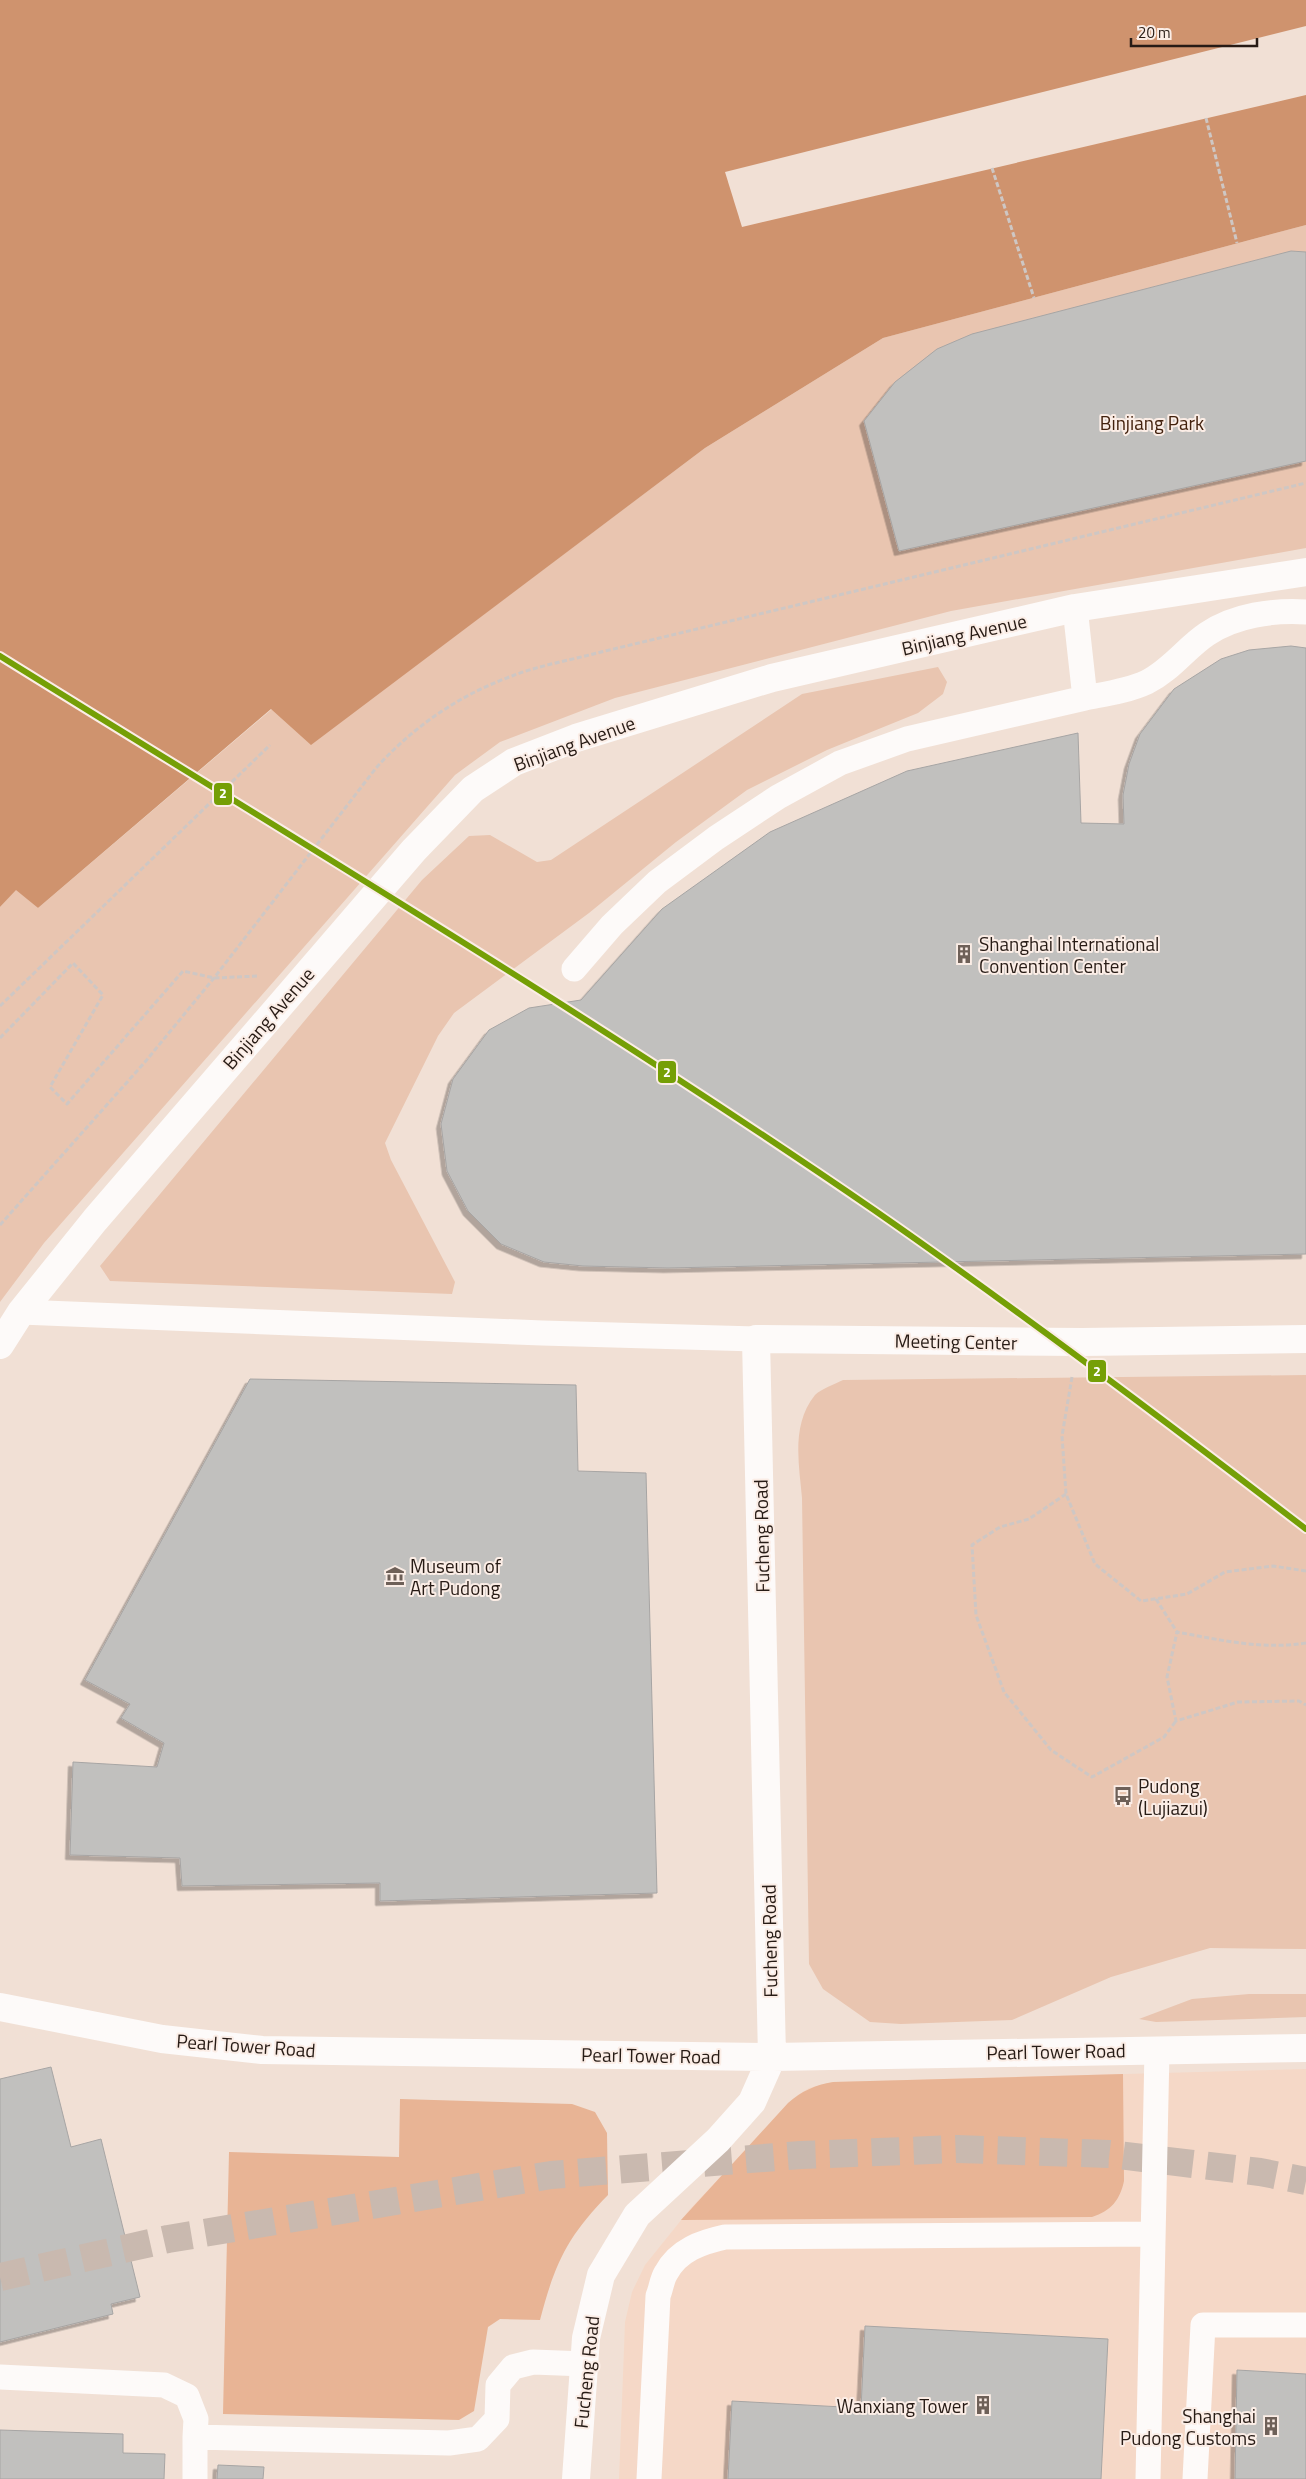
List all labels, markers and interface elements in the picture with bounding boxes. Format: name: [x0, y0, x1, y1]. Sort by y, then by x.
scale bar: [1131, 15, 1257, 47]
text: 20 m: [1138, 21, 1171, 44]
park label: Binjiang Park: [1100, 408, 1204, 437]
street label: Binjiang Avenue: [899, 606, 1029, 662]
street label: Binjiang Avenue: [509, 708, 639, 778]
line badge: 2: [213, 782, 233, 806]
text: 2: [219, 782, 227, 803]
place label: Shanghai International Convention Center: [979, 929, 1159, 980]
building icon: Shanghai International Convention Center: [953, 943, 975, 965]
street label: Binjiang Avenue: [215, 960, 321, 1076]
line badge: 2: [657, 1060, 677, 1084]
text: 2: [663, 1061, 671, 1082]
street label: Meeting Center: [894, 1325, 1018, 1357]
line badge: 2: [1087, 1359, 1107, 1383]
text: 2: [1093, 1360, 1101, 1381]
street label: Fucheng Road: [746, 1479, 776, 1593]
place label: Museum of Art Pudong: [410, 1551, 502, 1602]
museum icon: Museum of Art Pudong: [384, 1565, 406, 1587]
place label: Pudong (Lujiazui): [1138, 1771, 1208, 1822]
bus stop icon: Pudong (Lujiazui): [1112, 1785, 1134, 1807]
street label: Fucheng Road: [754, 1884, 784, 1998]
street label: Pearl Tower Road: [175, 2026, 317, 2064]
street label: Pearl Tower Road: [986, 2035, 1126, 2067]
street label: Pearl Tower Road: [581, 2039, 721, 2071]
street label: Fucheng Road: [566, 2314, 606, 2430]
place label: Wanxiang Tower: [837, 2391, 968, 2420]
building icon: Wanxiang Tower: [972, 2394, 994, 2416]
place label: Shanghai Pudong Customs: [1120, 2401, 1256, 2452]
building icon: Shanghai Pudong Customs: [1260, 2415, 1282, 2437]

